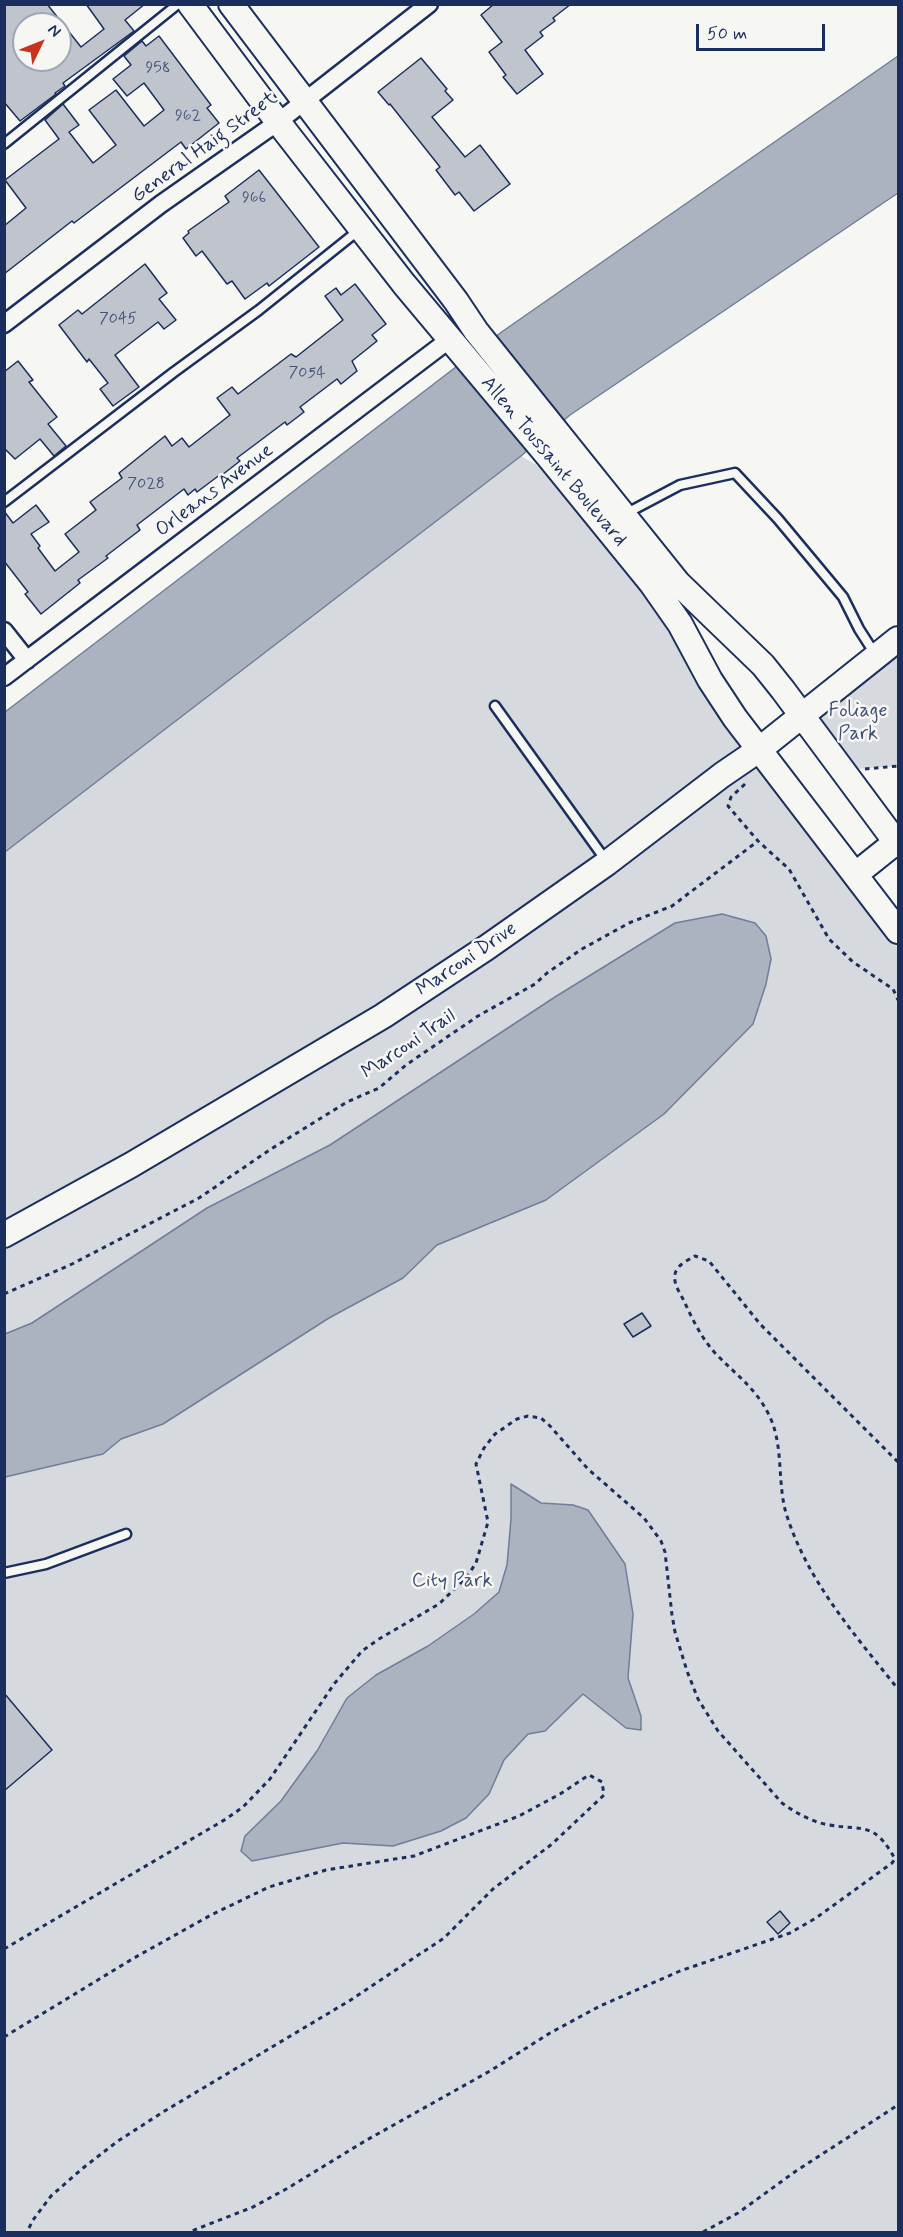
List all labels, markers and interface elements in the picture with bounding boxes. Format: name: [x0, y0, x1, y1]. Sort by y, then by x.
north arrow: [12, 12, 72, 72]
scale bar: [699, 12, 828, 50]
text: N: [43, 20, 65, 42]
text: 50 m: [707, 22, 747, 46]
house number: 958: [145, 59, 171, 79]
street label: General Haig Street: [127, 87, 283, 209]
house number: 962: [175, 107, 201, 127]
house number: 966: [242, 189, 266, 209]
house number: 7045: [99, 310, 137, 330]
house number: 7054: [288, 364, 326, 384]
street label: Allen Toussaint Boulevard: [475, 372, 631, 552]
street label: Orleans Avenue: [152, 439, 278, 543]
house number: 7028: [127, 475, 165, 495]
park label: Foliage Park: [829, 700, 887, 747]
street label: Marconi Drive: [412, 918, 522, 1002]
street label: Marconi Trail: [357, 1005, 461, 1085]
park label: City Park: [412, 1570, 492, 1594]

